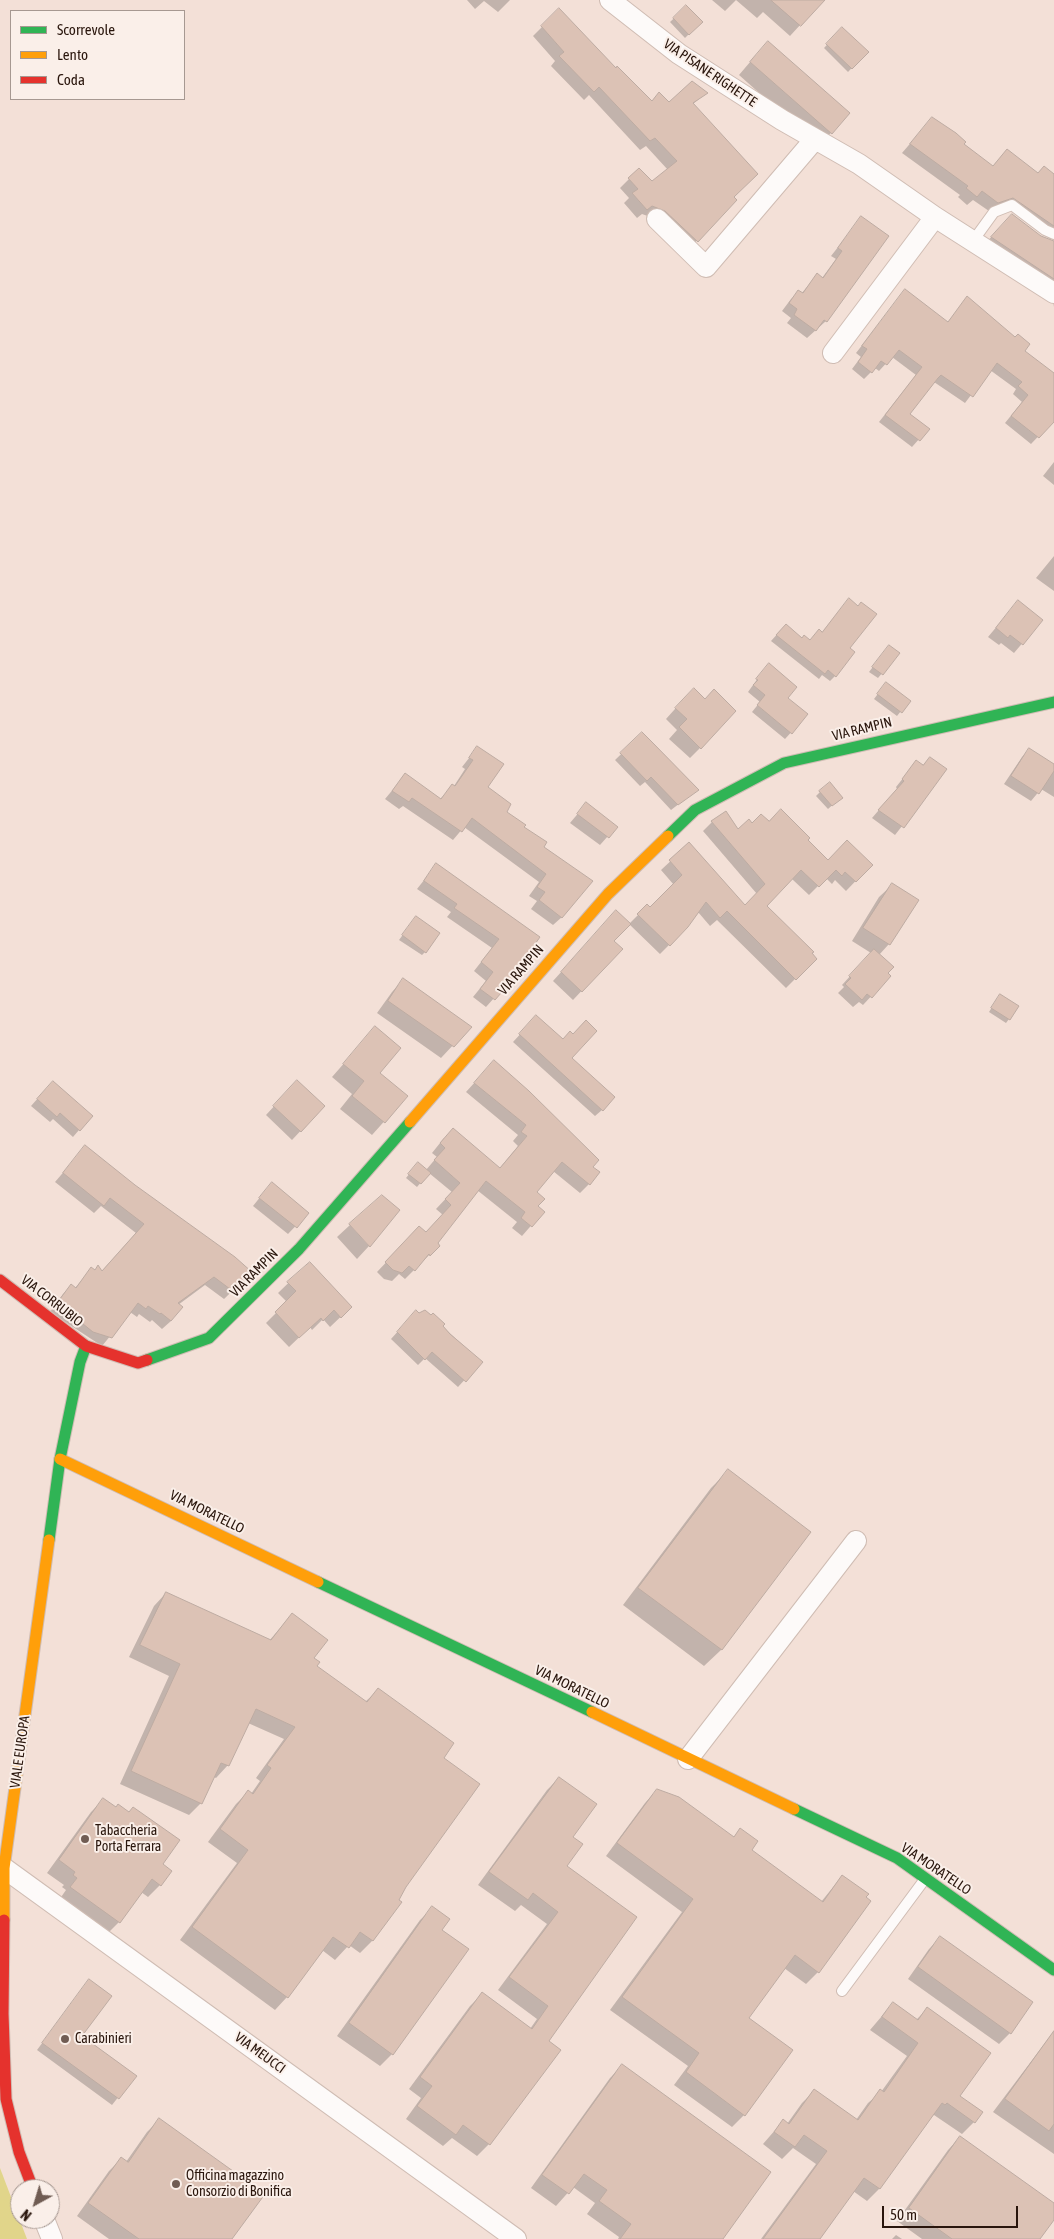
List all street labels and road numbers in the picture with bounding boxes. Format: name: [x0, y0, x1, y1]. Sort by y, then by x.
street label: VIA PISANE RIGHETTE: [660, 36, 760, 110]
street label: VIA RAMPIN: [830, 713, 894, 745]
street label: VIA RAMPIN: [495, 941, 547, 999]
street label: VIA RAMPIN: [226, 1245, 282, 1301]
street label: VIA CORRUBIO: [18, 1272, 86, 1330]
street label: VIA MORATELLO: [167, 1487, 247, 1537]
street label: VIA MORATELLO: [532, 1662, 612, 1712]
street label: VIALE EUROPA: [7, 1715, 33, 1789]
street label: VIA MORATELLO: [898, 1839, 974, 1899]
street label: VIA MEUCCI: [231, 2029, 289, 2077]

